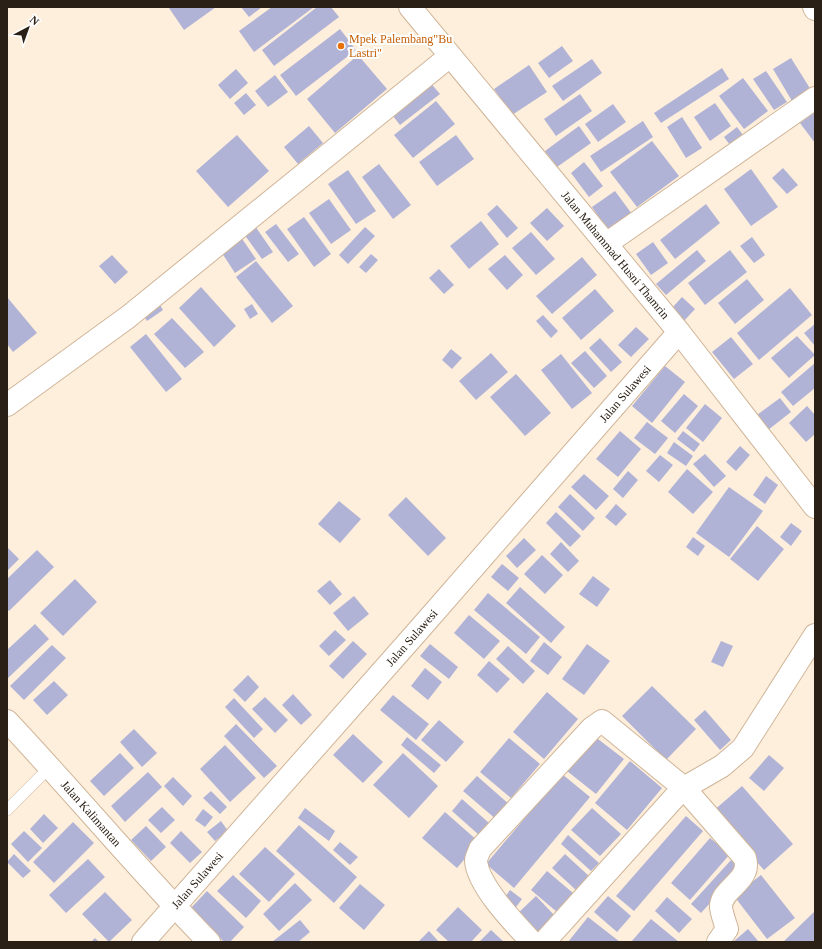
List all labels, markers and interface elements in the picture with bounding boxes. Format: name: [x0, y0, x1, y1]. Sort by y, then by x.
north arrow: [8, 8, 48, 48]
text: N: [28, 13, 42, 28]
place label: Mpek Palembang"Bu Lastri": [349, 32, 452, 60]
marker: Mpek Palembang"Bu Lastri": [336, 41, 346, 51]
street label: Jalan Muhammad Husni Thamrin: [558, 188, 672, 322]
street label: Jalan Sulawesi: [596, 362, 654, 425]
street label: Jalan Sulawesi: [383, 606, 441, 669]
street label: Jalan Kalimantan: [58, 778, 124, 849]
street label: Jalan Sulawesi: [169, 849, 227, 912]

